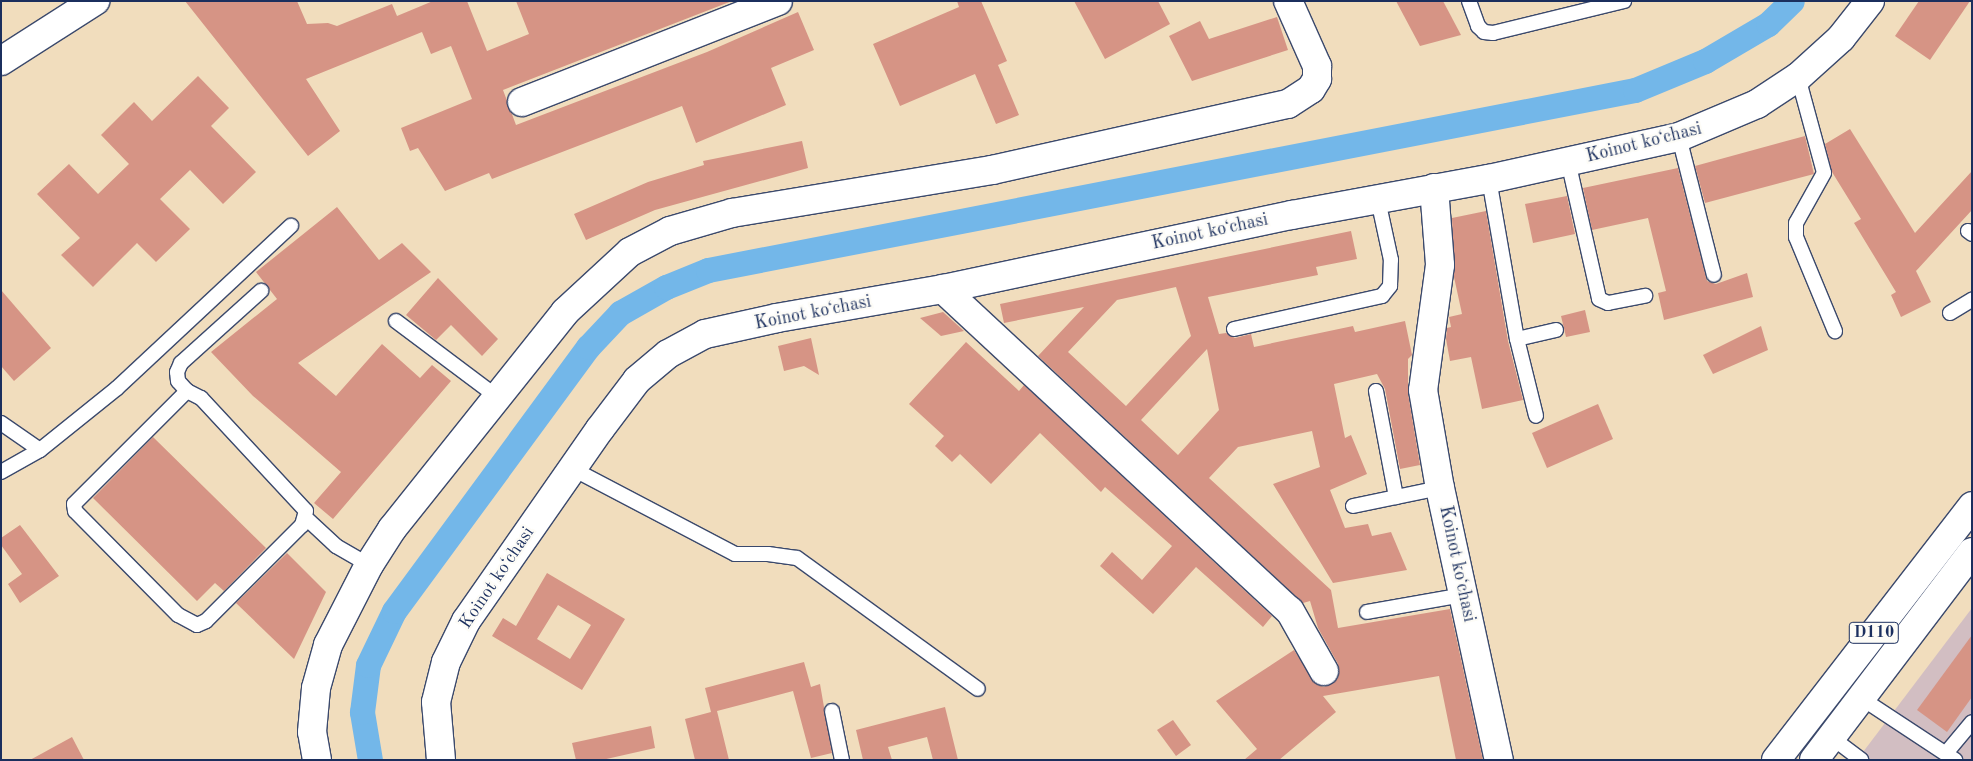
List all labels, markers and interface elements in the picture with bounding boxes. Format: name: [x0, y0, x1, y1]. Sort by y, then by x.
street label: Koinot koʻchasi: [1584, 118, 1704, 168]
street label: Koinot koʻchasi: [1150, 209, 1270, 255]
street label: Koinot koʻchasi: [753, 291, 873, 335]
street label: Koinot koʻchasi: [1434, 504, 1480, 624]
street label: Koinot koʻchasi: [455, 523, 539, 633]
road number: D110: [1848, 620, 1900, 646]

